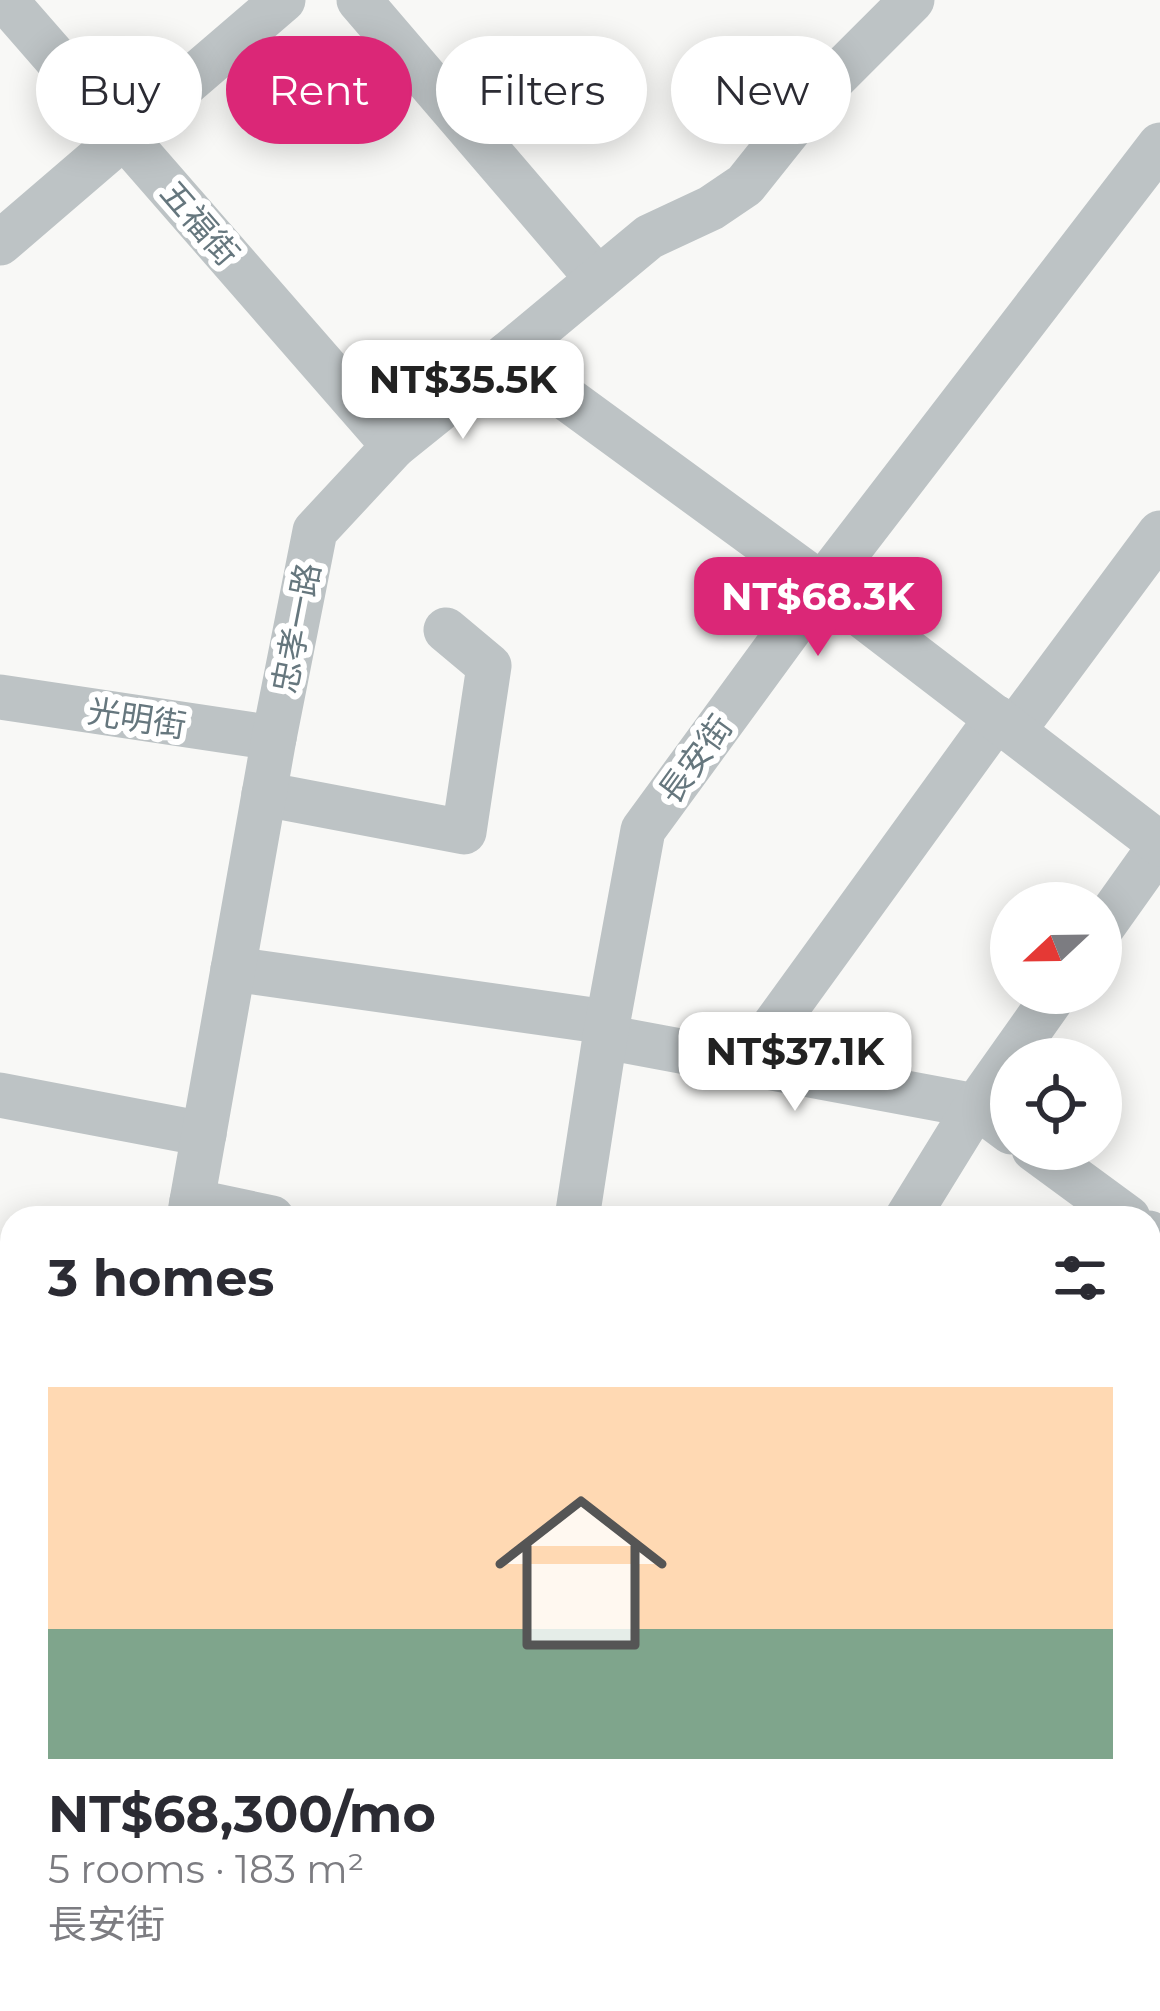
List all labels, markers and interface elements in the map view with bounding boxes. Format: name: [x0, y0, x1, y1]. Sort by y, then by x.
chip: Buy: [36, 36, 202, 144]
chip: Rent: [226, 36, 412, 144]
chip: Filters: [436, 36, 647, 144]
chip: New: [671, 36, 851, 144]
street label: 五福街: [152, 173, 248, 273]
pin: NT$35.5K: [339, 340, 587, 442]
text: NT$35.5K: [369, 355, 557, 403]
pin: NT$68.3K: [694, 557, 942, 659]
street label: 忠孝一路: [264, 559, 328, 697]
text: NT$68.3K: [721, 572, 915, 620]
street label: 光明街: [85, 691, 189, 745]
street label: 長安街: [650, 707, 740, 811]
north arrow: [990, 882, 1122, 1014]
map controls: [990, 882, 1122, 1170]
pin: NT$37.1K: [671, 1012, 919, 1114]
text: NT$37.1K: [706, 1027, 884, 1075]
button: locate: [990, 1038, 1122, 1170]
icon: filters: [1047, 1245, 1113, 1311]
text: 3 homes: [48, 1247, 274, 1309]
icon: home: [473, 1465, 689, 1681]
text: NT$68,300/mo: [48, 1783, 436, 1845]
text: 5 rooms · 183 m²: [48, 1845, 364, 1893]
text: 長安街: [48, 1900, 165, 1948]

